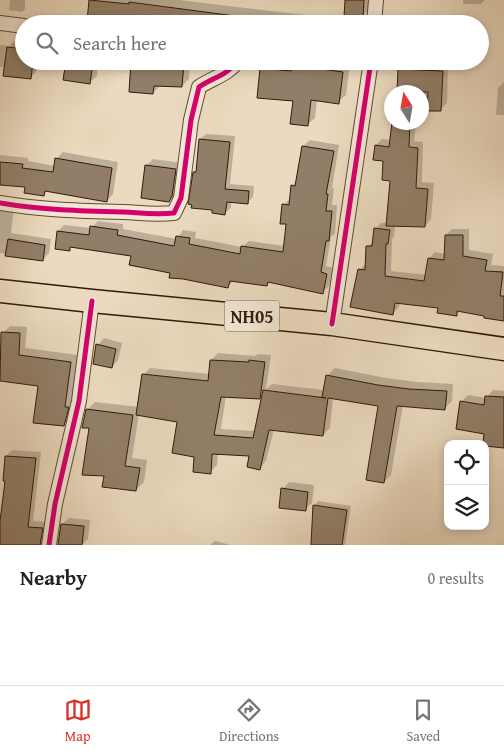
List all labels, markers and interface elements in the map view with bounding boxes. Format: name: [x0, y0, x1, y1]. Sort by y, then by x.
search box: [15, 15, 489, 70]
icon: search: [33, 29, 61, 57]
text: Search here: [73, 29, 167, 57]
north arrow: [384, 85, 429, 130]
road number: NH05: [224, 300, 280, 332]
map controls: [444, 440, 489, 530]
button: locate: [444, 440, 489, 485]
button: layers: [444, 485, 489, 530]
text: Nearby: [20, 562, 87, 593]
text: 0 results: [427, 566, 484, 590]
tab: Map: [64, 696, 92, 746]
tab: Directions: [219, 696, 279, 746]
tab: Saved: [406, 696, 440, 746]

